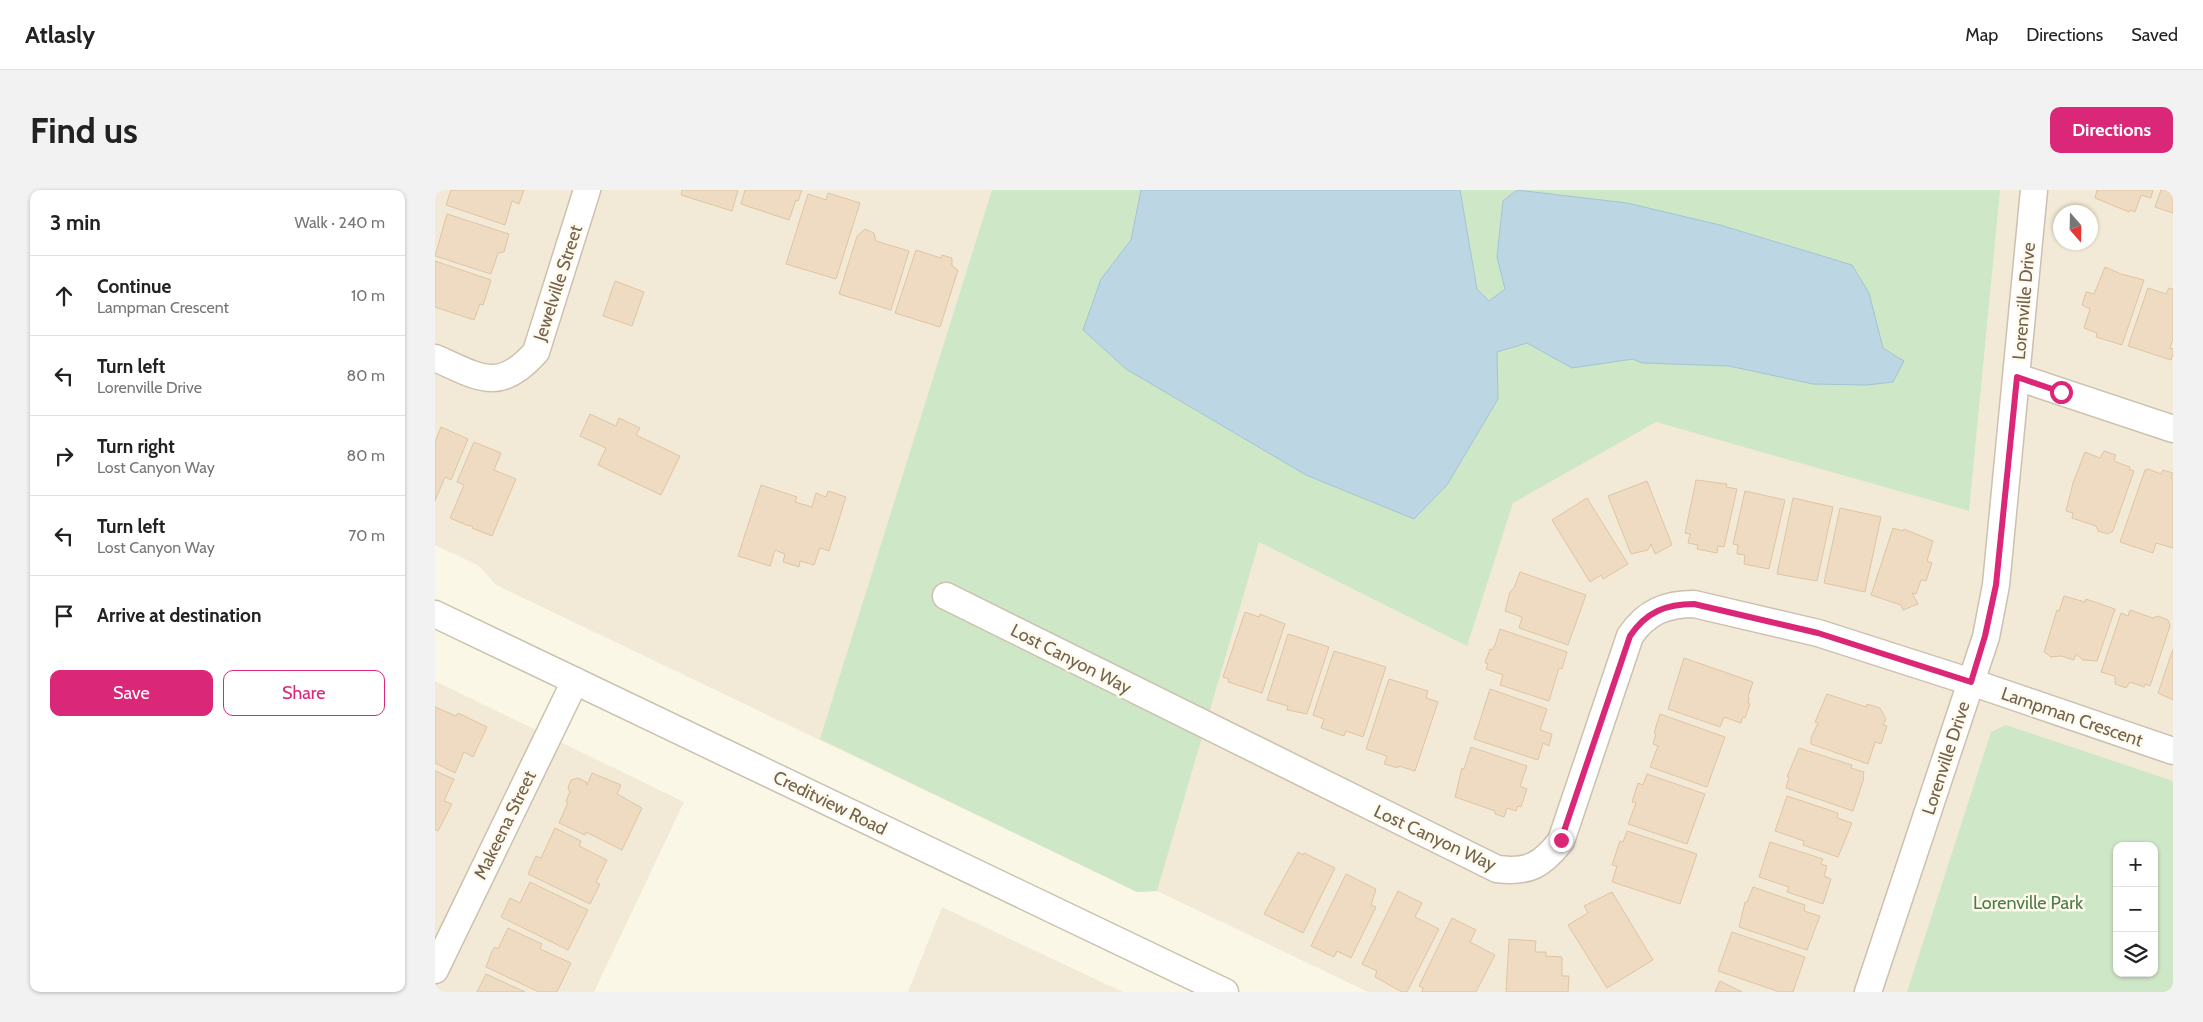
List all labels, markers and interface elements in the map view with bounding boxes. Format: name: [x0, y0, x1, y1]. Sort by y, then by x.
text: Atlasly: [25, 20, 95, 49]
text: Map: [1965, 24, 1998, 46]
text: Directions: [2026, 24, 2103, 46]
text: Saved: [2131, 24, 2178, 46]
button: Directions: [2050, 107, 2173, 153]
text: Find us: [30, 109, 138, 152]
north arrow: [2053, 205, 2098, 250]
text: 3 min: [50, 210, 101, 235]
text: Walk · 240 m: [294, 213, 385, 232]
street label: Jewelville Street: [529, 222, 587, 345]
street label: Lorenville Drive: [2008, 241, 2040, 361]
text: Continue: [97, 275, 171, 298]
icon: ahead: [50, 282, 78, 310]
text: 10 m: [351, 286, 385, 305]
text: Lampman Crescent: [97, 298, 229, 317]
text: Turn left: [97, 355, 165, 378]
icon: left: [50, 362, 78, 390]
text: 80 m: [347, 366, 385, 385]
text: Lorenville Drive: [97, 378, 202, 397]
route start: [2050, 381, 2073, 404]
text: Turn right: [97, 435, 175, 458]
icon: right: [50, 442, 78, 470]
text: 80 m: [347, 446, 385, 465]
text: Lost Canyon Way: [97, 458, 215, 477]
text: Turn left: [97, 515, 165, 538]
icon: left: [50, 522, 78, 550]
text: 70 m: [348, 526, 385, 545]
text: Lost Canyon Way: [97, 538, 215, 557]
icon: arrive: [50, 602, 78, 630]
text: Arrive at destination: [97, 604, 261, 627]
street label: Lost Canyon Way: [1007, 619, 1135, 699]
button: Save: [50, 670, 213, 716]
button: Share: [223, 670, 385, 716]
street label: Lampman Crescent: [1998, 682, 2146, 752]
street label: Lorenville Drive: [1917, 699, 1975, 817]
street label: Creditview Road: [770, 766, 890, 840]
street label: Makeena Street: [469, 767, 541, 883]
street label: Lost Canyon Way: [1370, 800, 1500, 876]
route end: [1550, 829, 1573, 852]
map controls: [2113, 842, 2158, 977]
button: +: [2113, 842, 2158, 887]
button: −: [2113, 887, 2158, 932]
park label: Lorenville Park: [1973, 892, 2084, 914]
button: layers: [2113, 932, 2158, 977]

